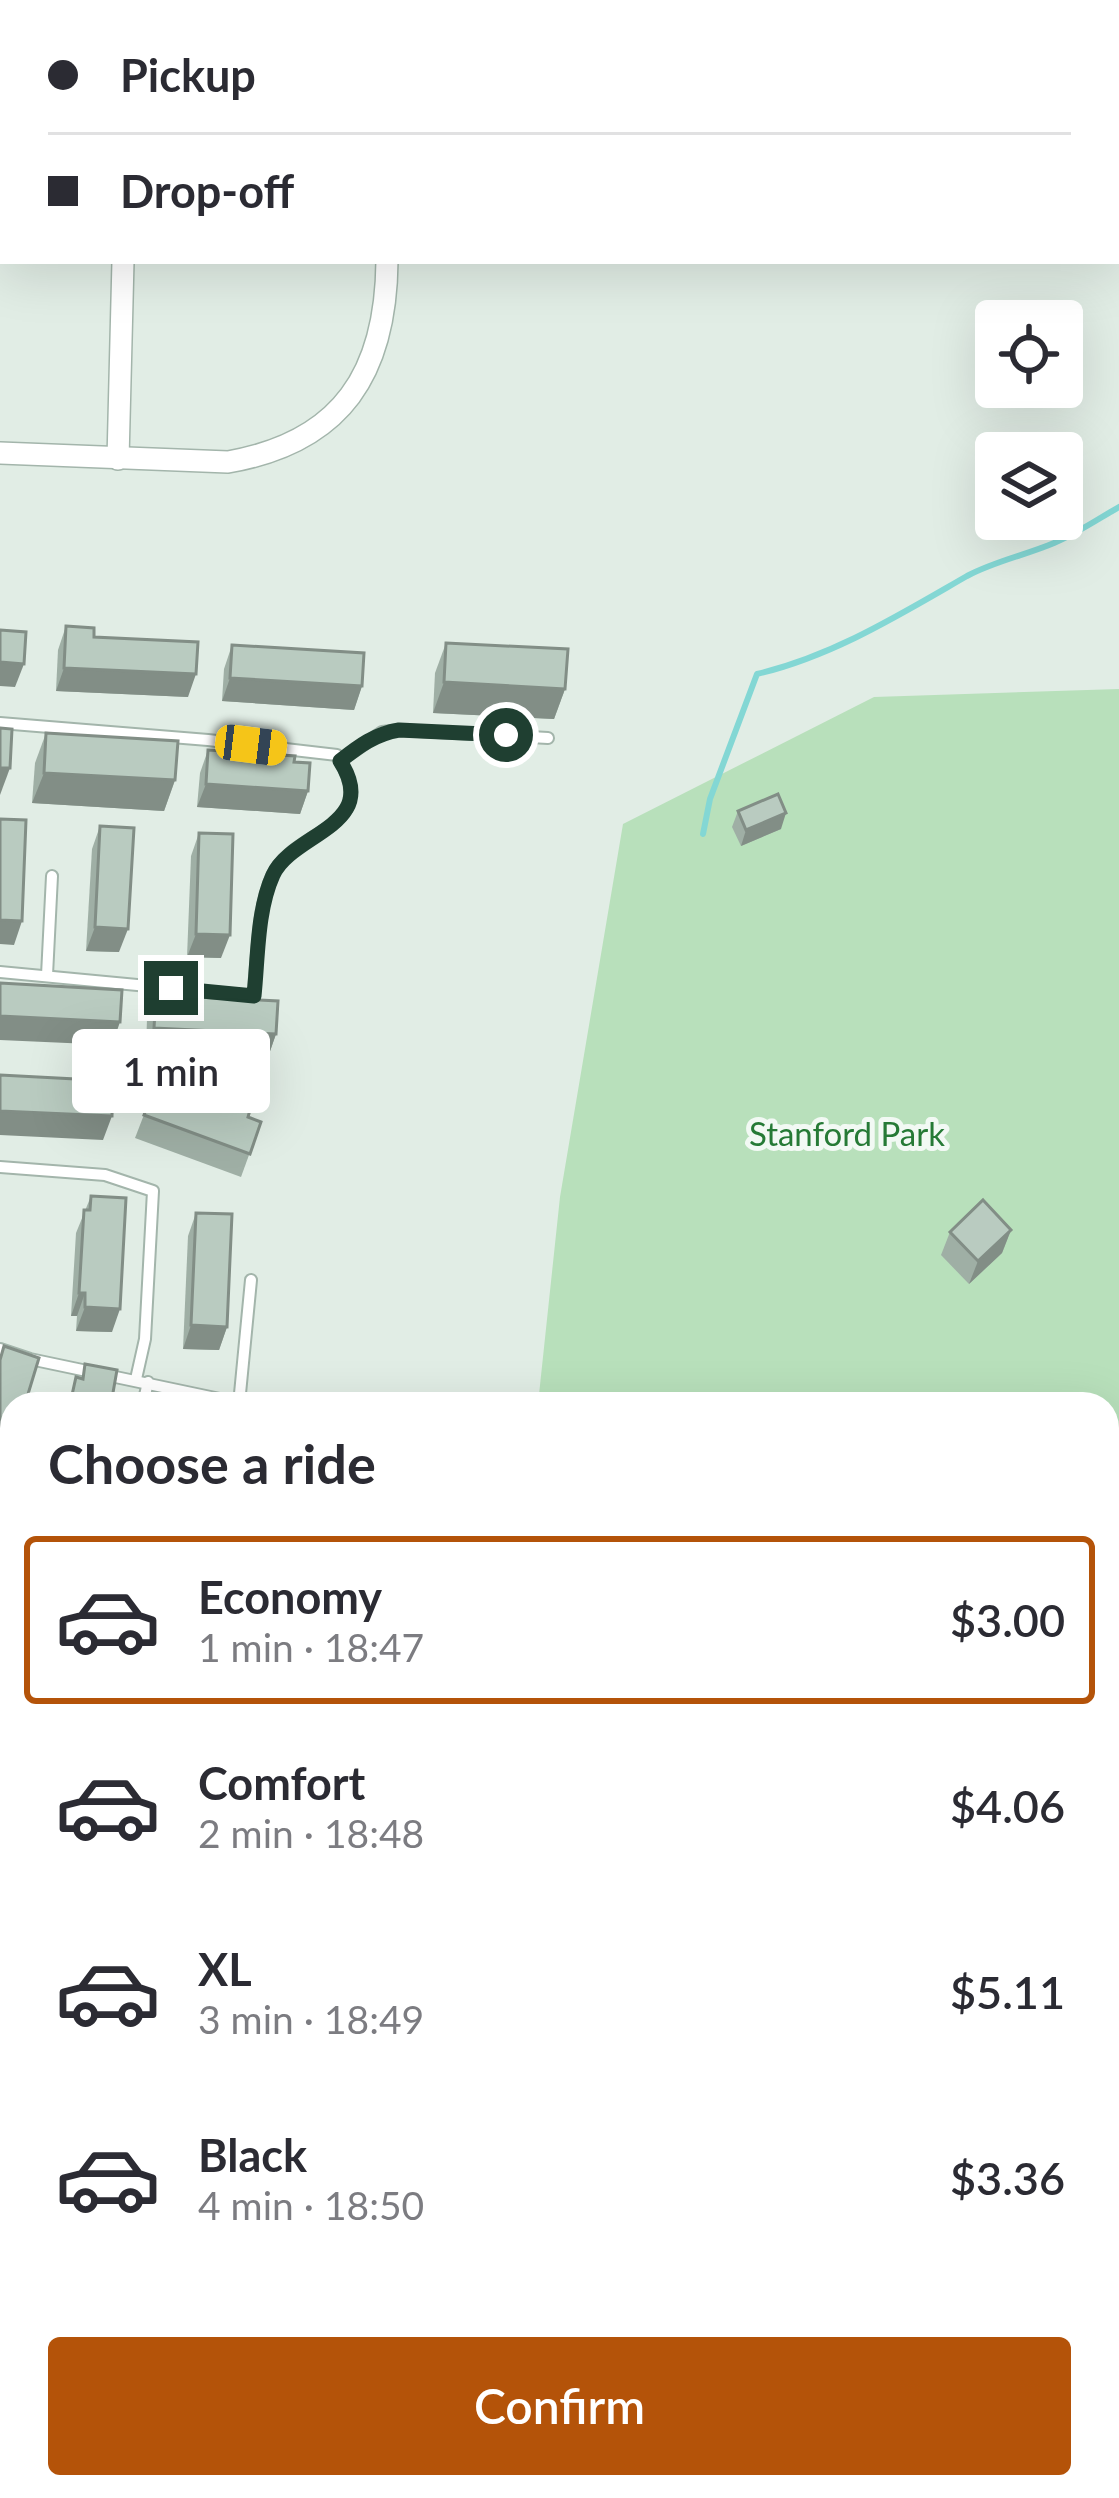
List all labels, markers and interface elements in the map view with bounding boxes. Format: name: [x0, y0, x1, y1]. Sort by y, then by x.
text: Pickup: [120, 48, 256, 102]
text: Drop-off: [120, 164, 294, 218]
map controls: [975, 300, 1083, 540]
button: locate: [975, 300, 1083, 408]
button: layers: [975, 432, 1083, 540]
route start: [479, 708, 533, 762]
car: [213, 723, 289, 767]
route end: [144, 961, 198, 1015]
callout: 1 min: [72, 1030, 270, 1114]
text: 1 min: [123, 1048, 219, 1094]
park label: Stanford Park: [749, 1113, 945, 1153]
text: Choose a ride: [48, 1431, 376, 1496]
icon: car: [54, 1566, 162, 1674]
text: Economy: [198, 1570, 382, 1624]
text: $3.00: [950, 1593, 1065, 1647]
text: 1 min · 18:47: [198, 1624, 424, 1670]
icon: car: [54, 1752, 162, 1860]
text: Comfort: [198, 1756, 365, 1810]
text: $4.06: [950, 1779, 1065, 1833]
text: 2 min · 18:48: [198, 1810, 424, 1856]
icon: car: [54, 1938, 162, 2046]
text: XL: [198, 1942, 252, 1996]
text: $5.11: [950, 1965, 1065, 2019]
text: 3 min · 18:49: [198, 1996, 424, 2042]
icon: car: [54, 2124, 162, 2232]
text: Black: [198, 2128, 307, 2182]
text: $3.36: [950, 2151, 1065, 2205]
text: 4 min · 18:50: [198, 2182, 424, 2228]
button: Confirm: [48, 2337, 1071, 2475]

